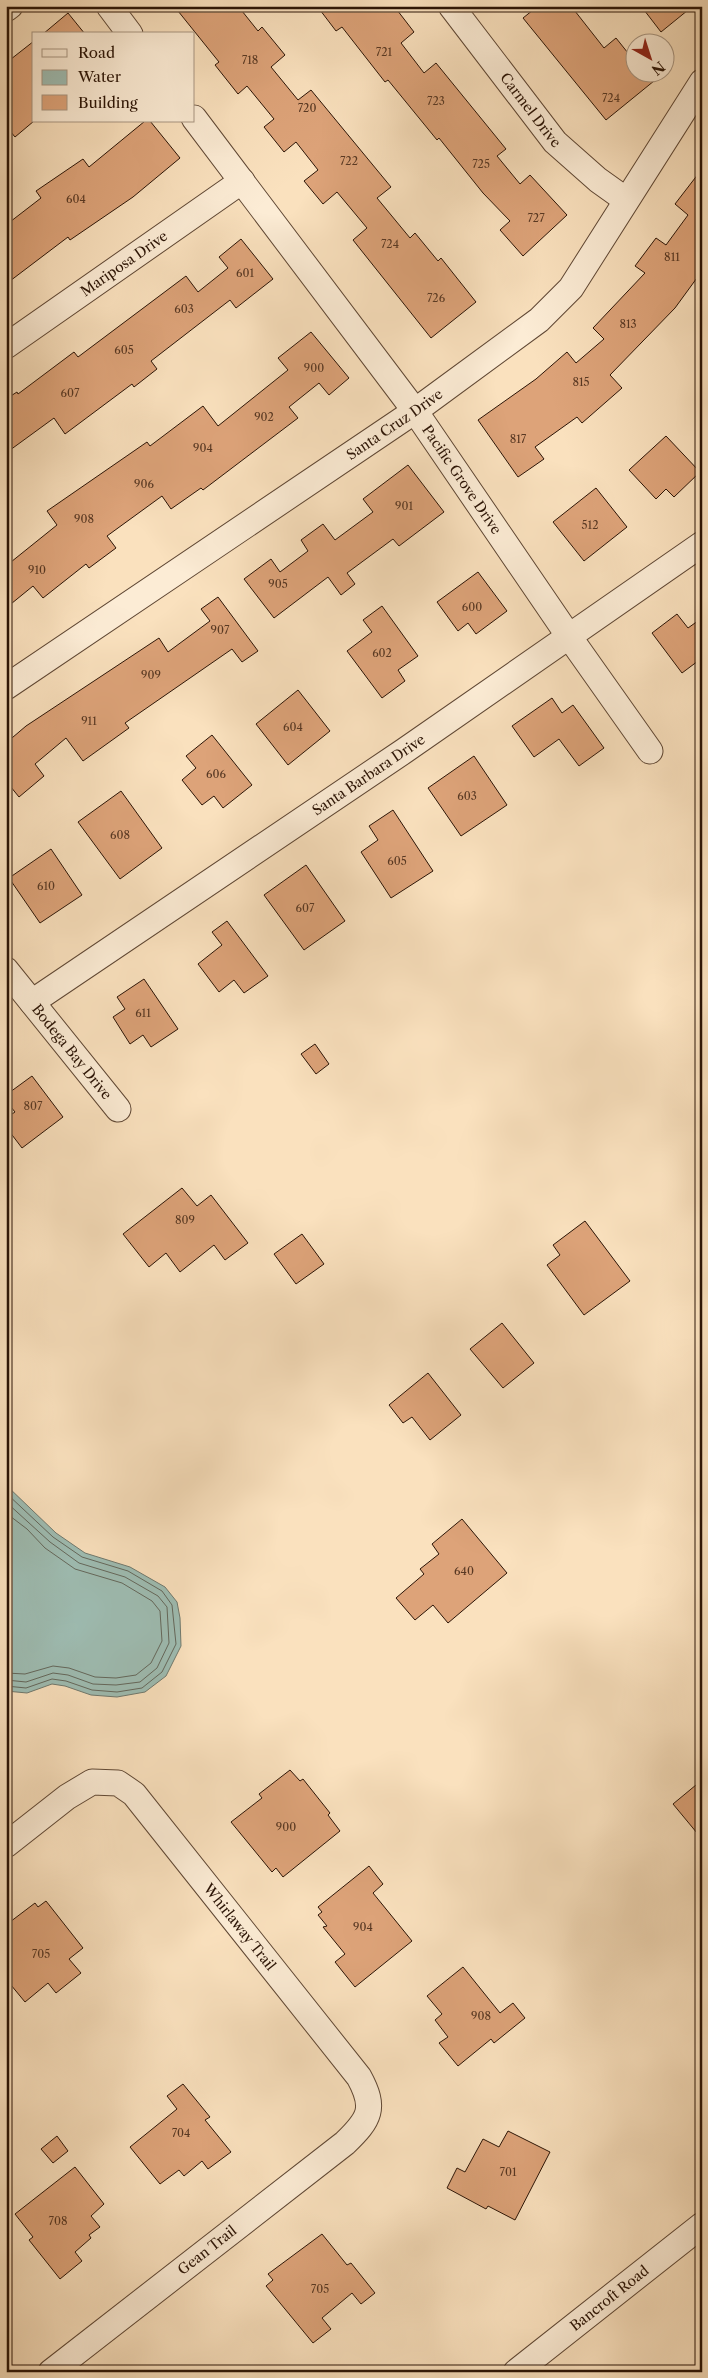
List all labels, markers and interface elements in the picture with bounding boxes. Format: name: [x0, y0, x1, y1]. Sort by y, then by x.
legend: [32, 32, 195, 122]
north arrow: [626, 32, 676, 82]
text: Road: [78, 43, 115, 62]
house number: 721: [376, 45, 393, 59]
house number: 718: [242, 53, 258, 67]
text: N: [648, 57, 669, 79]
text: Water: [77, 67, 122, 86]
street label: Carmel Drive: [496, 69, 564, 152]
house number: 724: [602, 91, 620, 105]
text: Building: [78, 93, 138, 112]
house number: 723: [427, 94, 445, 108]
house number: 720: [298, 101, 316, 115]
house number: 722: [340, 154, 358, 168]
house number: 725: [472, 157, 490, 171]
house number: 604: [66, 192, 86, 206]
house number: 727: [527, 211, 545, 225]
street label: Mariposa Drive: [77, 227, 171, 300]
house number: 724: [381, 237, 399, 251]
house number: 811: [664, 250, 680, 264]
house number: 601: [236, 266, 254, 280]
house number: 726: [427, 291, 446, 305]
house number: 603: [174, 302, 194, 316]
house number: 813: [619, 317, 637, 331]
house number: 605: [114, 343, 134, 357]
house number: 900: [304, 361, 324, 375]
house number: 815: [572, 375, 590, 389]
street label: Santa Cruz Drive: [343, 385, 446, 464]
house number: 607: [61, 386, 80, 400]
house number: 902: [254, 410, 274, 424]
street label: Pacific Grove Drive: [418, 421, 506, 538]
house number: 817: [510, 432, 527, 446]
house number: 904: [193, 441, 213, 455]
house number: 906: [134, 477, 154, 491]
house number: 901: [395, 499, 413, 513]
house number: 908: [74, 512, 94, 526]
house number: 512: [582, 518, 598, 532]
house number: 910: [28, 563, 46, 577]
house number: 905: [268, 577, 288, 591]
house number: 600: [462, 600, 482, 614]
house number: 907: [211, 623, 230, 637]
house number: 602: [372, 646, 392, 660]
house number: 909: [141, 668, 161, 682]
house number: 911: [81, 714, 97, 728]
house number: 604: [283, 720, 303, 734]
street label: Santa Barbara Drive: [309, 730, 429, 819]
house number: 606: [206, 767, 226, 781]
house number: 603: [457, 789, 477, 803]
house number: 608: [110, 828, 130, 842]
house number: 605: [387, 854, 407, 868]
house number: 610: [37, 879, 55, 893]
house number: 607: [296, 901, 315, 915]
street label: Bodega Bay Drive: [28, 1000, 116, 1103]
house number: 611: [135, 1006, 151, 1020]
house number: 807: [24, 1099, 43, 1113]
house number: 809: [175, 1213, 195, 1227]
house number: 640: [454, 1564, 474, 1578]
house number: 900: [276, 1820, 296, 1834]
street label: Whirlaway Trail: [199, 1879, 280, 1974]
house number: 904: [353, 1920, 373, 1934]
house number: 705: [32, 1947, 50, 1961]
house number: 908: [471, 2009, 491, 2023]
house number: 704: [172, 2126, 190, 2140]
house number: 701: [499, 2165, 517, 2179]
house number: 708: [49, 2214, 67, 2228]
street label: Gean Trail: [174, 2221, 240, 2279]
street label: Bancroft Road: [566, 2261, 653, 2335]
house number: 705: [311, 2282, 329, 2296]

